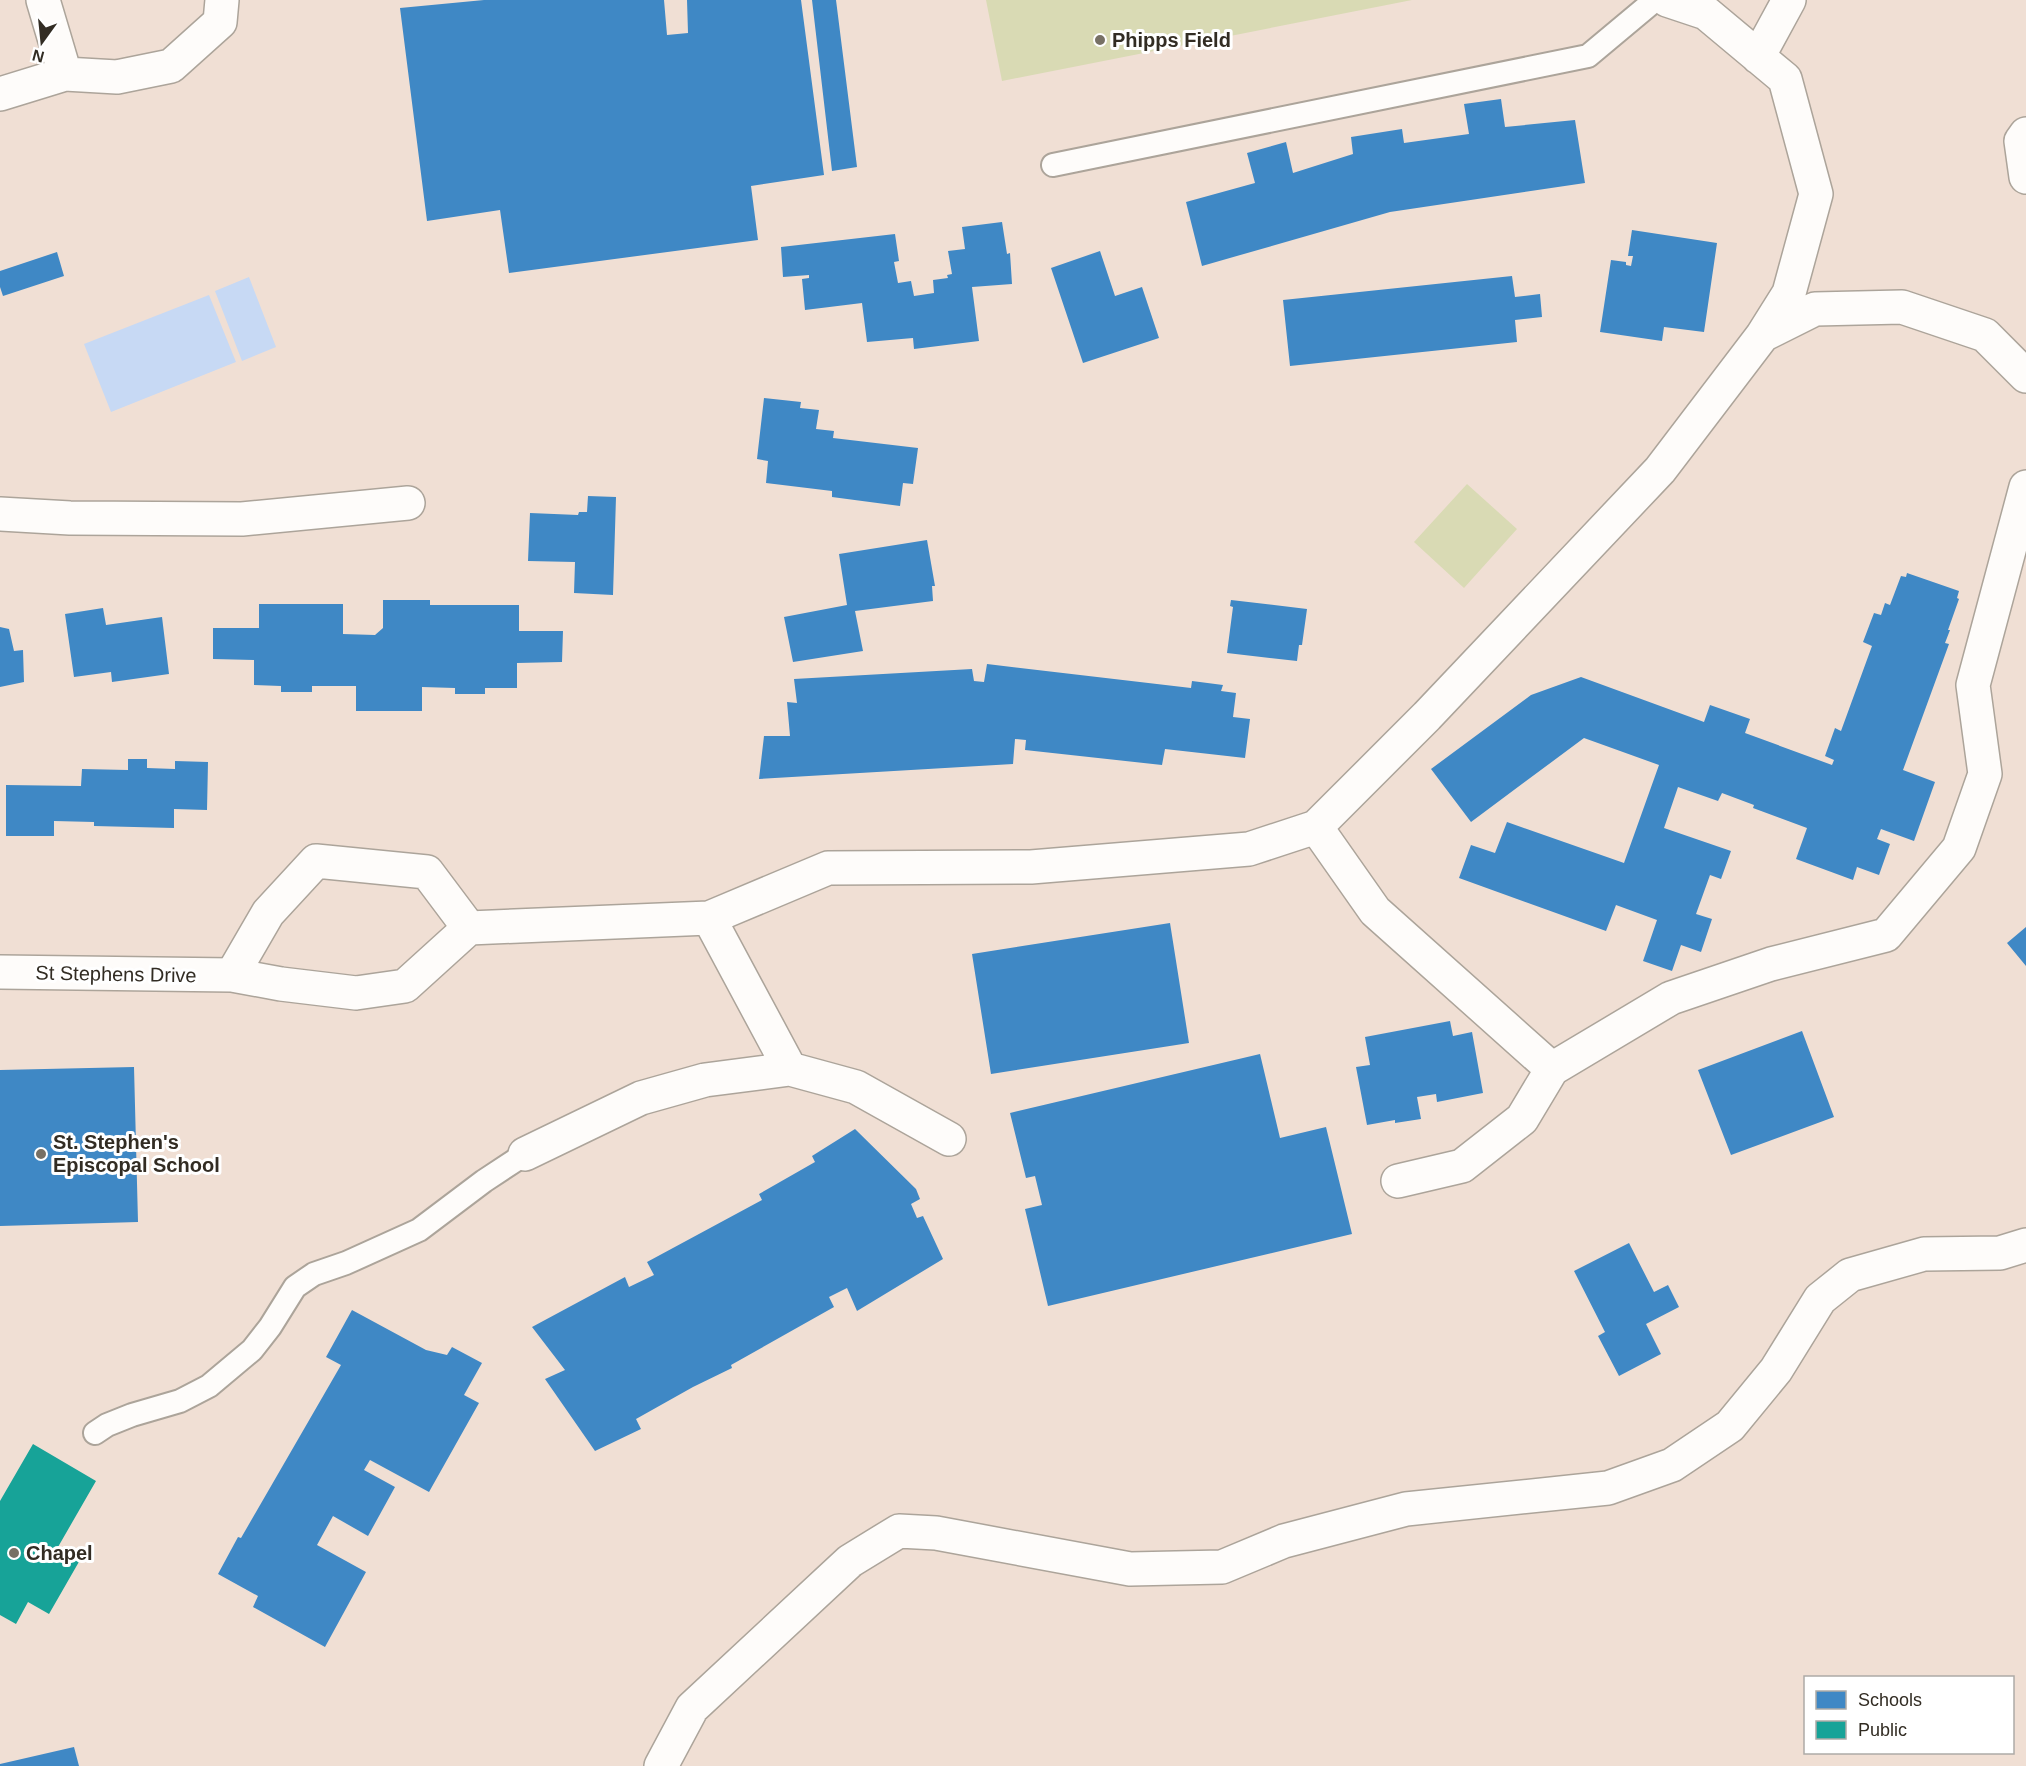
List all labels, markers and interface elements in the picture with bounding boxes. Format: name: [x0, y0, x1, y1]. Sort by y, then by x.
north arrow: [12, 12, 72, 72]
place label: Phipps Field: [1112, 29, 1231, 51]
marker: Phipps Field: [1093, 33, 1107, 47]
text: N: [30, 46, 46, 66]
street label: St Stephens Drive: [35, 962, 197, 986]
place label: St. Stephen's Episcopal School: [53, 1131, 220, 1176]
marker: St. Stephen's Episcopal School: [34, 1147, 48, 1161]
place label: Chapel: [26, 1542, 93, 1564]
marker: Chapel: [7, 1546, 21, 1560]
legend: [1804, 1676, 2014, 1754]
text: Schools: [1858, 1690, 1922, 1710]
text: Public: [1858, 1720, 1907, 1740]

